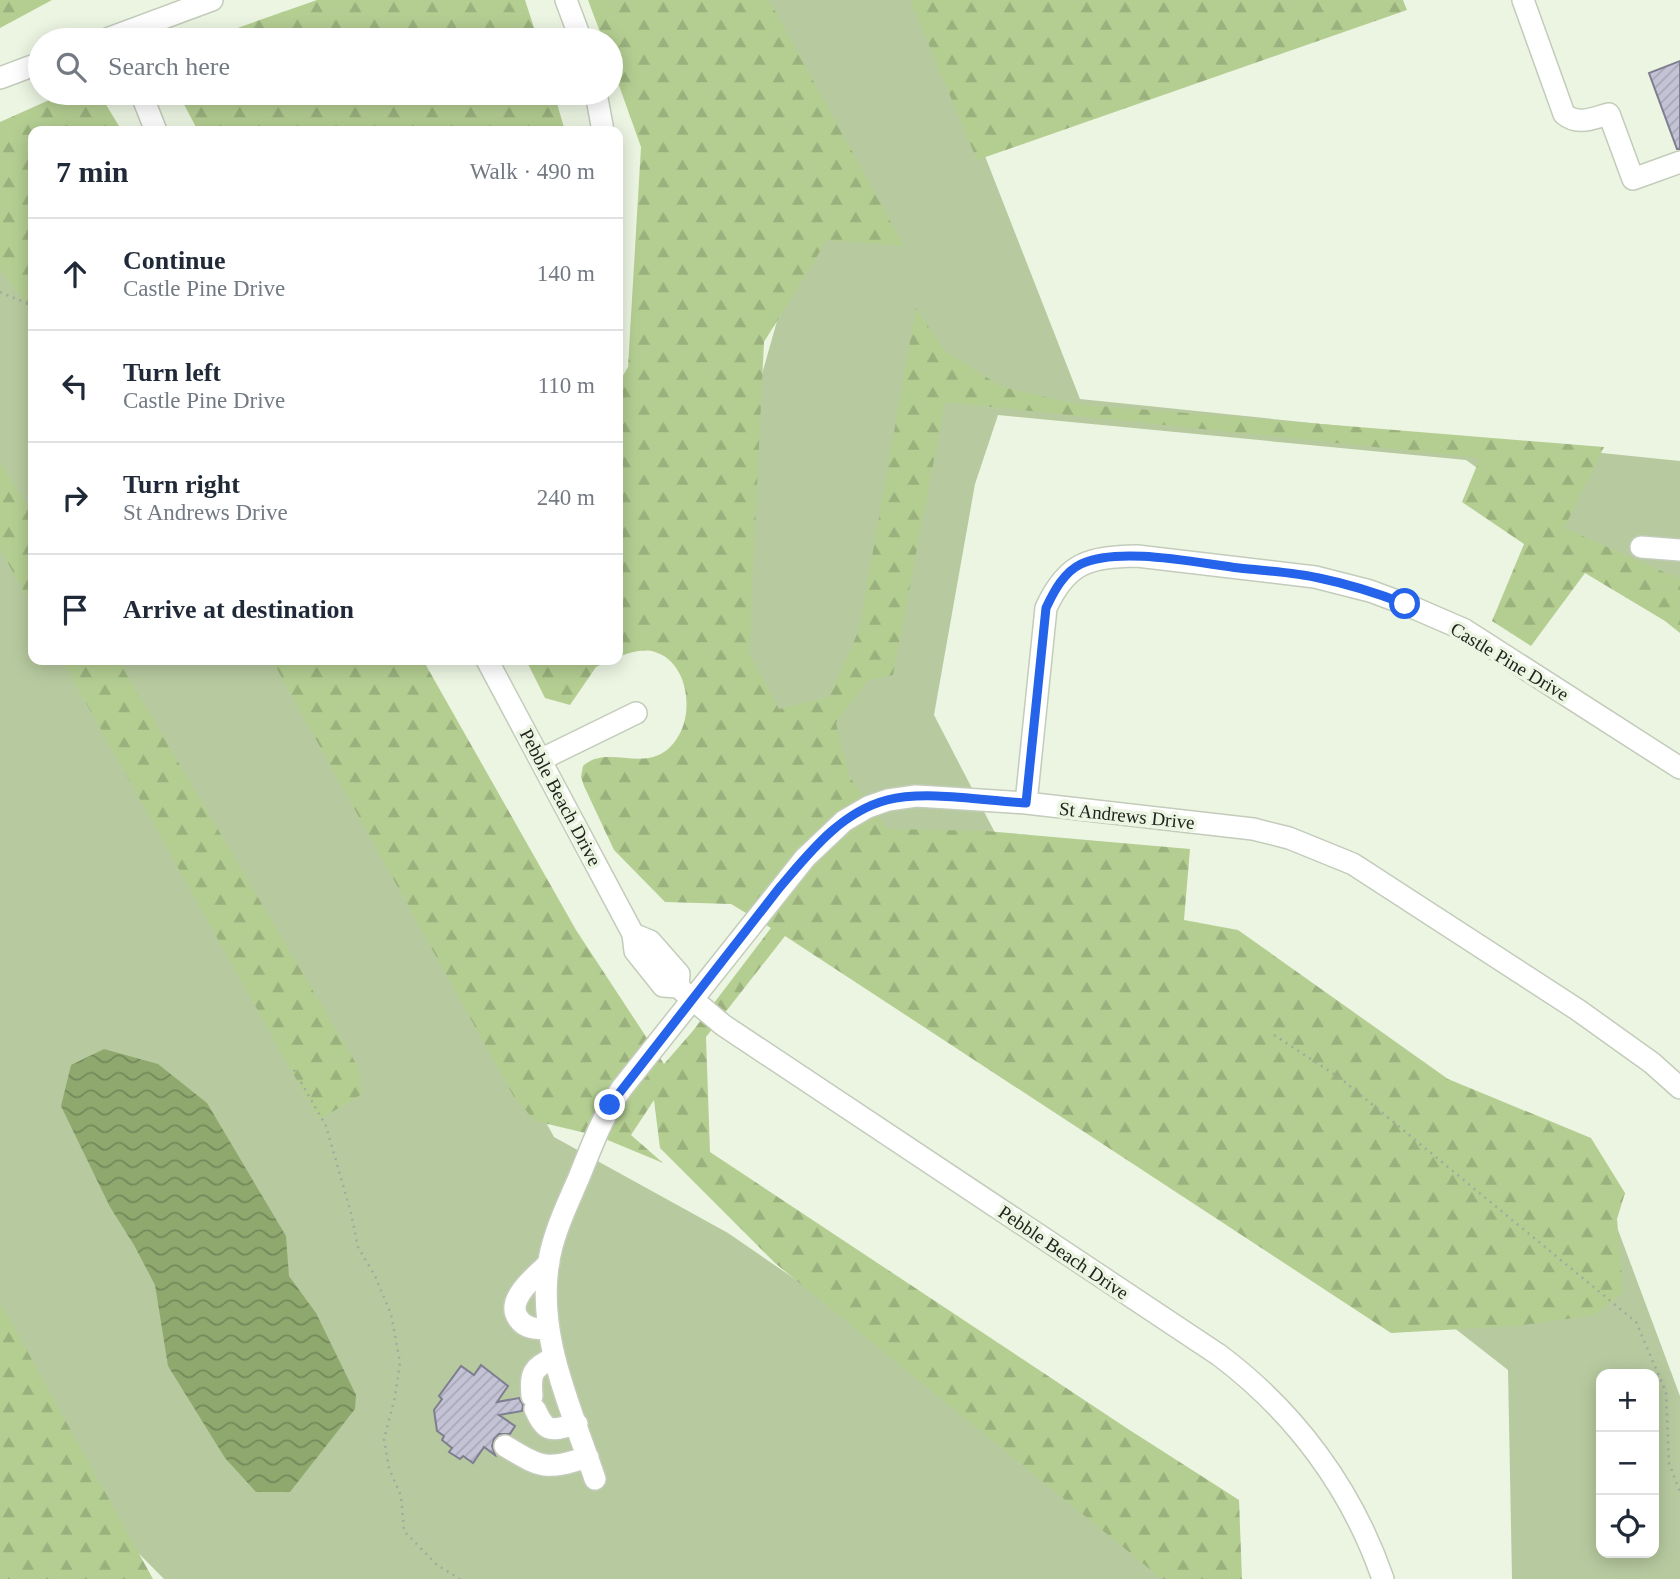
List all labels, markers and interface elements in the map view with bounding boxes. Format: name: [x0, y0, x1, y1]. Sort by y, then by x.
search box: [28, 28, 623, 105]
icon: search: [52, 48, 90, 86]
text: Search here: [108, 52, 230, 81]
text: 7 min: [56, 155, 129, 188]
text: Walk · 490 m: [470, 159, 595, 184]
text: Continue: [123, 246, 226, 275]
icon: ahead: [56, 255, 94, 293]
text: 140 m: [537, 261, 595, 286]
text: Castle Pine Drive: [123, 276, 285, 301]
text: Turn left: [123, 358, 221, 387]
icon: left: [56, 367, 94, 405]
text: 110 m: [538, 373, 595, 398]
text: Castle Pine Drive: [123, 388, 285, 413]
text: Turn right: [123, 470, 240, 499]
icon: right: [56, 479, 94, 517]
text: 240 m: [537, 485, 595, 510]
text: St Andrews Drive: [123, 500, 288, 525]
route start: [1389, 588, 1420, 619]
icon: arrive: [56, 591, 94, 629]
text: Arrive at destination: [123, 595, 354, 624]
street label: Castle Pine Drive: [1447, 618, 1573, 705]
street label: Pebble Beach Drive: [516, 725, 605, 869]
street label: St Andrews Drive: [1058, 798, 1196, 833]
route end: [594, 1089, 625, 1120]
street label: Pebble Beach Drive: [995, 1201, 1133, 1304]
map controls: [1596, 1369, 1659, 1558]
button: +: [1596, 1369, 1659, 1432]
button: −: [1596, 1432, 1659, 1495]
button: locate: [1596, 1495, 1659, 1558]

